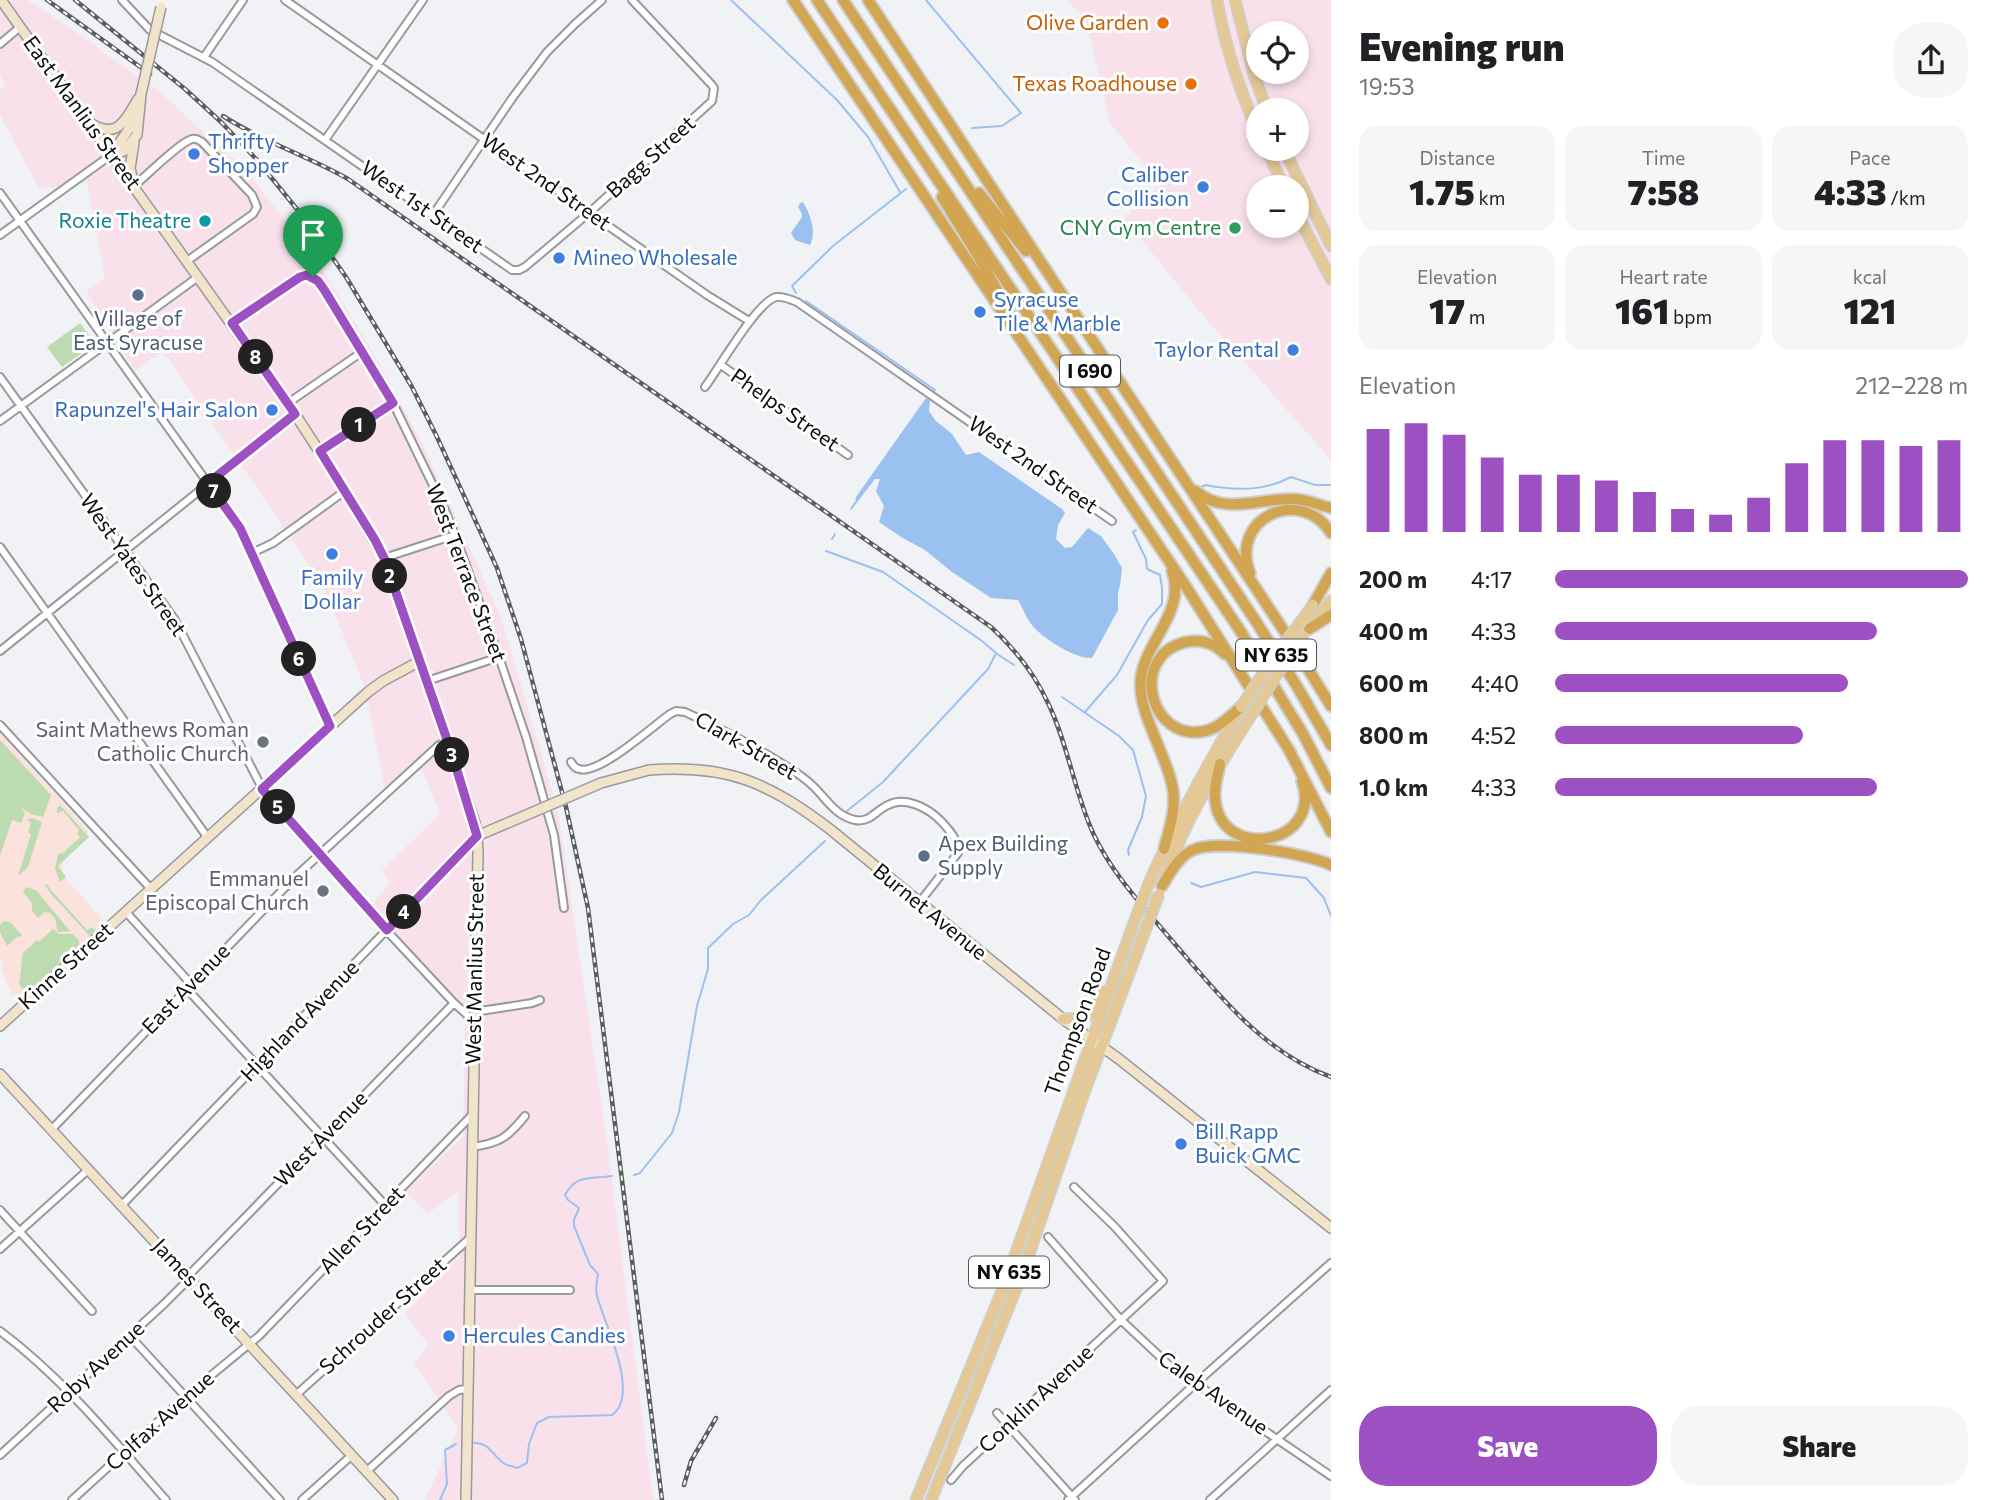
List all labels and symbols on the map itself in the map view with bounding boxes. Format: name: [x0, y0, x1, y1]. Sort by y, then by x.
place label: Olive Garden: [1026, 9, 1149, 34]
marker: Olive Garden: [1155, 15, 1171, 31]
street label: East Manlius Street: [19, 30, 147, 194]
place label: Texas Roadhouse: [1012, 70, 1177, 95]
marker: Texas Roadhouse: [1183, 76, 1199, 92]
street label: Bagg Street: [601, 110, 699, 202]
street label: West 2nd Street: [477, 127, 616, 235]
place label: Thrifty Shopper: [208, 128, 289, 177]
marker: Thrifty Shopper: [186, 146, 202, 162]
street label: West 1st Street: [357, 154, 489, 257]
place label: Caliber Collision: [1106, 161, 1189, 210]
marker: Caliber Collision: [1195, 179, 1211, 195]
pin: [283, 205, 343, 277]
place label: Roxie Theatre: [59, 207, 191, 232]
marker: Roxie Theatre: [197, 213, 213, 229]
place label: CNY Gym Centre: [1060, 214, 1221, 239]
marker: CNY Gym Centre: [1227, 220, 1243, 236]
place label: Mineo Wholesale: [573, 244, 738, 269]
marker: Mineo Wholesale: [551, 250, 567, 266]
place label: Syracuse Tile & Marble: [994, 286, 1121, 335]
marker: Village of East Syracuse: [130, 287, 146, 303]
marker: Syracuse Tile & Marble: [972, 304, 988, 320]
place label: Village of East Syracuse: [73, 305, 203, 354]
place label: Taylor Rental: [1154, 336, 1279, 361]
pin: 8: [238, 340, 274, 374]
marker: Taylor Rental: [1285, 342, 1301, 358]
road number: I 690: [1060, 356, 1120, 386]
street label: Phelps Street: [727, 362, 845, 455]
place label: Rapunzel's Hair Salon: [54, 396, 258, 421]
marker: Rapunzel's Hair Salon: [264, 402, 280, 418]
pin: 1: [342, 408, 376, 442]
street label: West 2nd Street: [964, 410, 1103, 518]
pin: 7: [196, 474, 232, 508]
street label: West Terrace Street: [422, 480, 513, 665]
street label: West Yates Street: [76, 488, 193, 640]
marker: Family Dollar: [324, 546, 340, 562]
pin: 2: [372, 558, 408, 594]
place label: Family Dollar: [301, 564, 363, 613]
road number: NY 635: [1236, 640, 1316, 670]
pin: 6: [282, 642, 316, 676]
street label: Clark Street: [691, 705, 802, 784]
place label: Saint Mathews Roman Catholic Church: [36, 716, 249, 765]
marker: Saint Mathews Roman Catholic Church: [255, 734, 271, 750]
pin: 3: [434, 738, 470, 772]
pin: 5: [260, 790, 296, 824]
place label: Apex Building Supply: [938, 830, 1068, 879]
marker: Apex Building Supply: [916, 848, 932, 864]
street label: Burnet Avenue: [869, 857, 993, 964]
place label: Emmanuel Episcopal Church: [145, 865, 309, 914]
street label: West Manlius Street: [459, 873, 488, 1065]
marker: Emmanuel Episcopal Church: [315, 883, 331, 899]
pin: 4: [386, 894, 422, 930]
street label: Kinne Street: [13, 916, 117, 1014]
street label: East Avenue: [136, 938, 234, 1038]
street label: Thompson Road: [1038, 944, 1115, 1099]
street label: Highland Avenue: [235, 954, 363, 1086]
street label: West Avenue: [268, 1085, 372, 1191]
place label: Bill Rapp Buick GMC: [1195, 1118, 1301, 1167]
marker: Bill Rapp Buick GMC: [1173, 1136, 1189, 1152]
street label: Allen Street: [313, 1180, 409, 1278]
street label: James Street: [148, 1233, 248, 1337]
street label: Schrouder Street: [313, 1251, 451, 1378]
road number: NY 635: [969, 1256, 1049, 1288]
street label: Roby Avenue: [41, 1315, 148, 1417]
place label: Hercules Candies: [463, 1322, 626, 1347]
marker: Hercules Candies: [441, 1328, 457, 1344]
street label: Conklin Avenue: [973, 1339, 1097, 1457]
street label: Caleb Avenue: [1154, 1345, 1274, 1439]
street label: Colfax Avenue: [100, 1365, 218, 1475]

